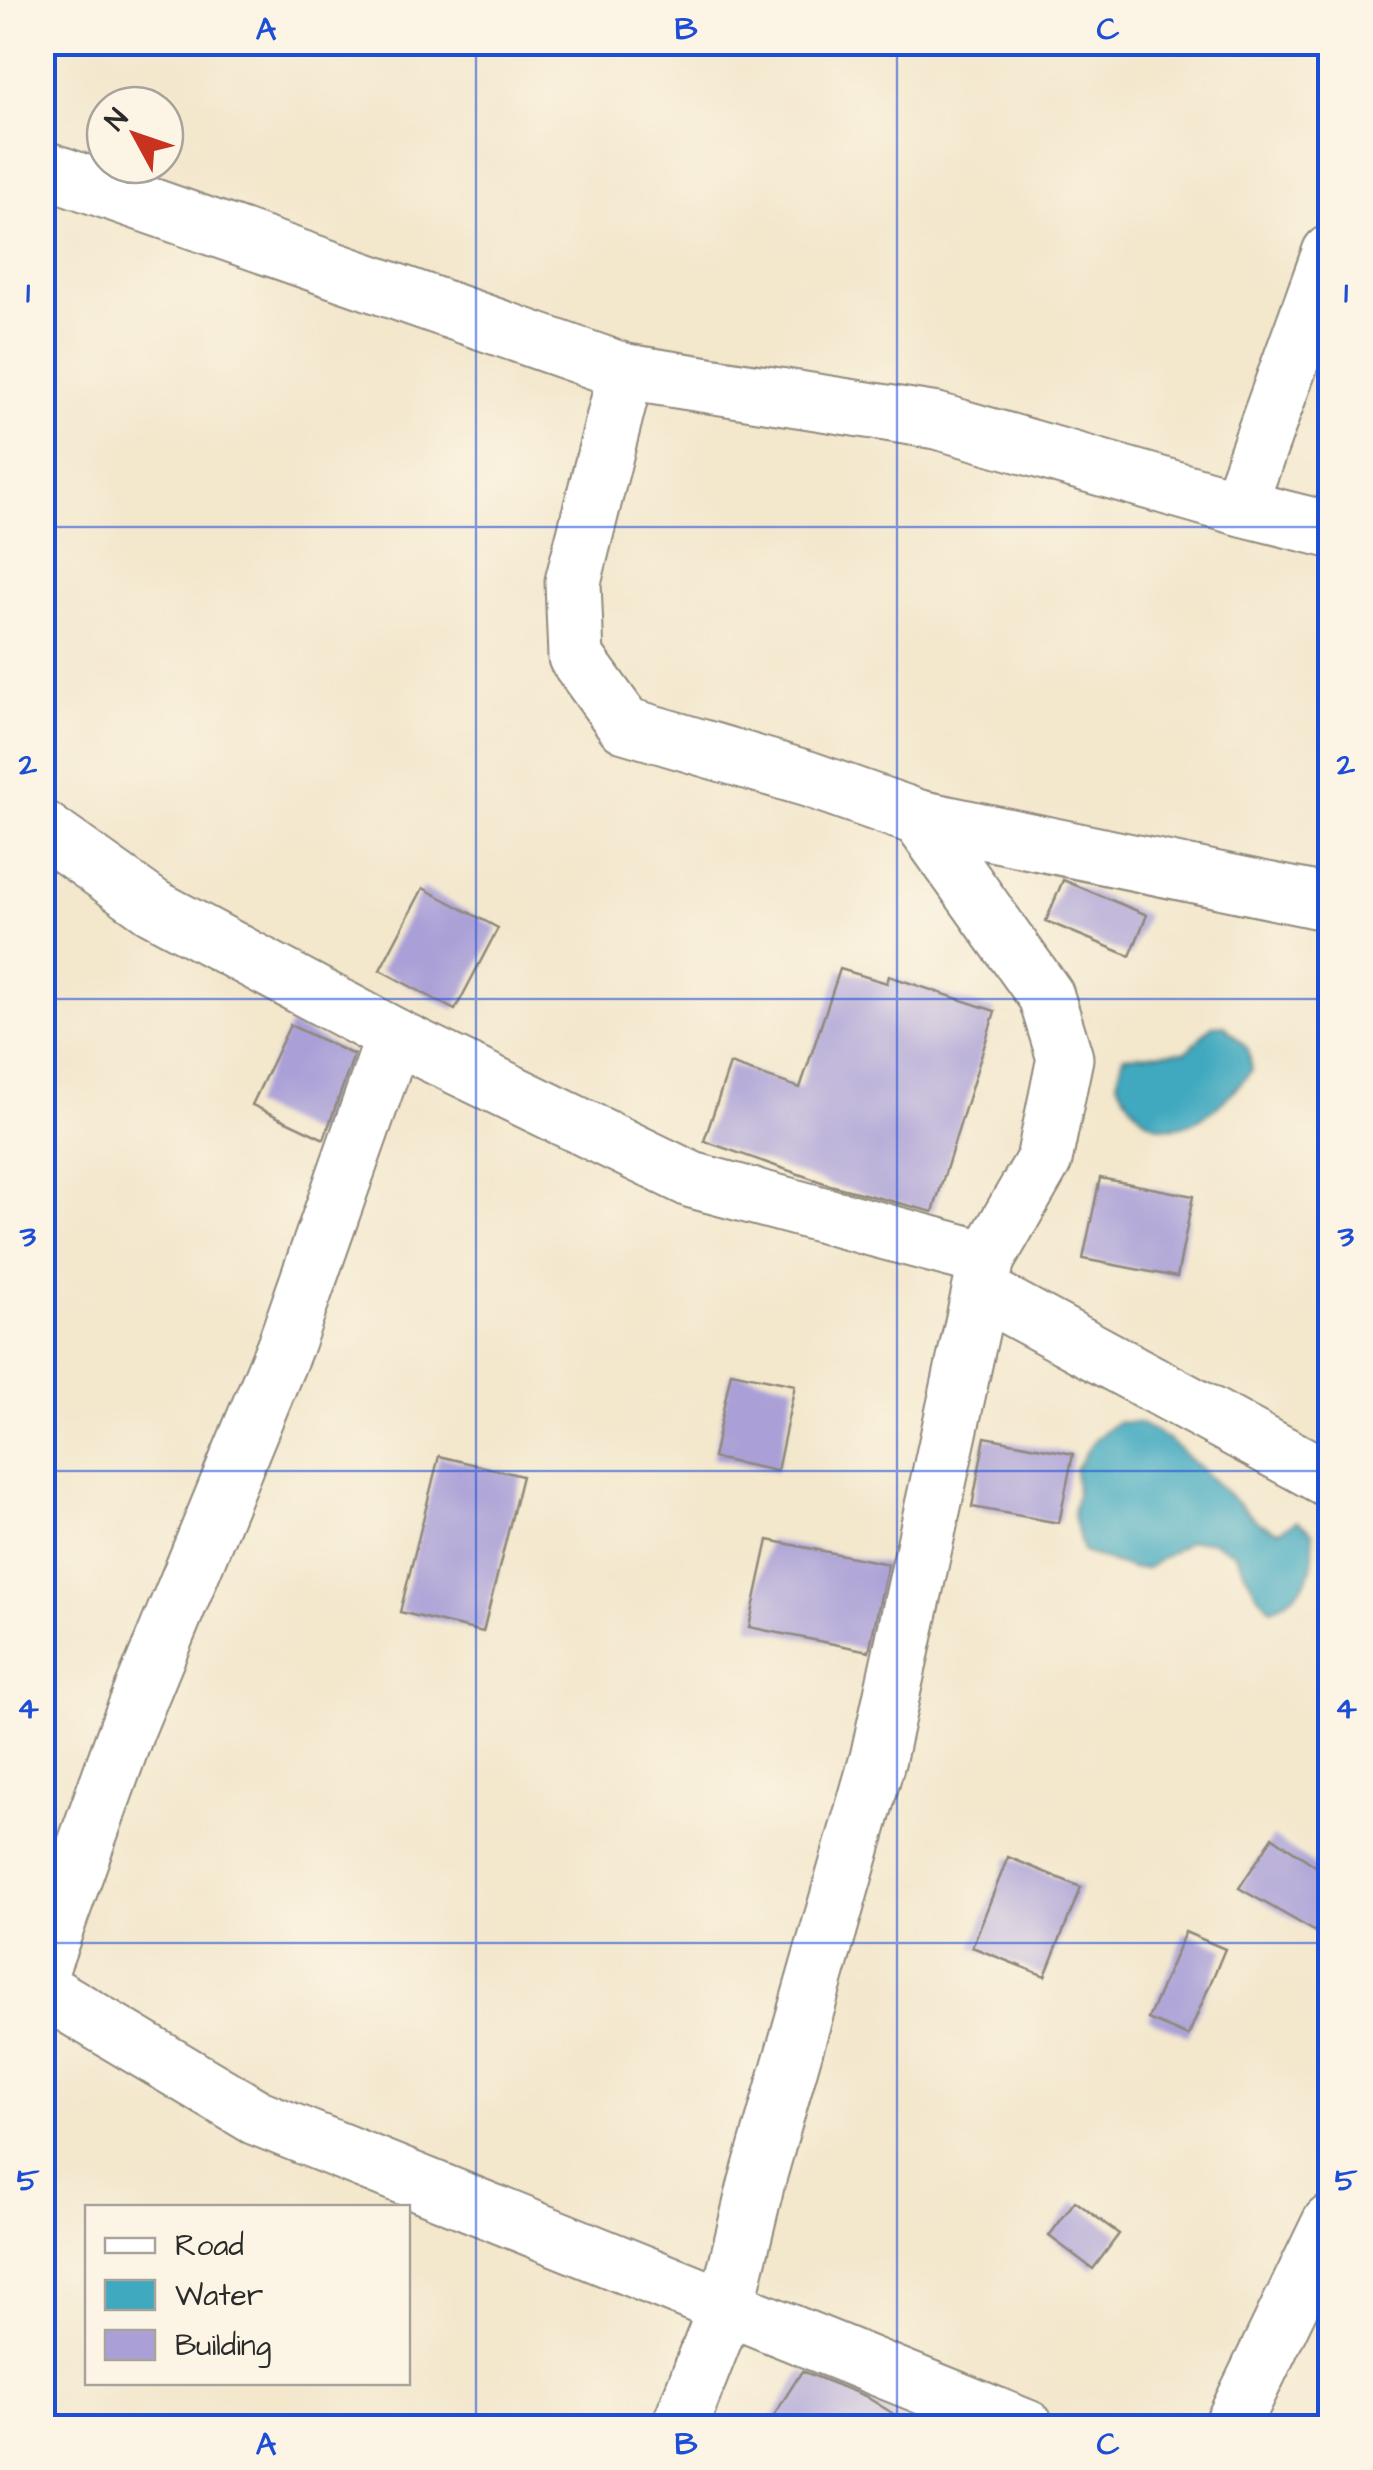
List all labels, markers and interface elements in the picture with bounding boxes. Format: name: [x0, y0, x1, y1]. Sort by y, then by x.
text: A: [256, 7, 277, 52]
text: B: [675, 7, 698, 52]
text: C: [1097, 7, 1120, 52]
north arrow: [85, 85, 185, 185]
text: N: [96, 100, 138, 139]
text: 1: [26, 270, 30, 315]
text: 1: [1344, 270, 1348, 315]
text: 2: [18, 742, 38, 787]
text: 2: [1336, 742, 1356, 787]
text: 3: [19, 1214, 37, 1259]
text: 3: [1337, 1214, 1355, 1259]
text: 4: [17, 1686, 39, 1731]
text: 4: [1335, 1686, 1357, 1731]
text: 5: [17, 2158, 40, 2203]
text: 5: [1335, 2158, 1358, 2203]
legend: [85, 2205, 410, 2385]
text: Road: [175, 2225, 244, 2267]
text: Water: [175, 2275, 263, 2317]
text: Building: [175, 2325, 271, 2368]
text: A: [256, 2422, 277, 2467]
text: B: [675, 2422, 698, 2467]
text: C: [1097, 2422, 1120, 2467]

